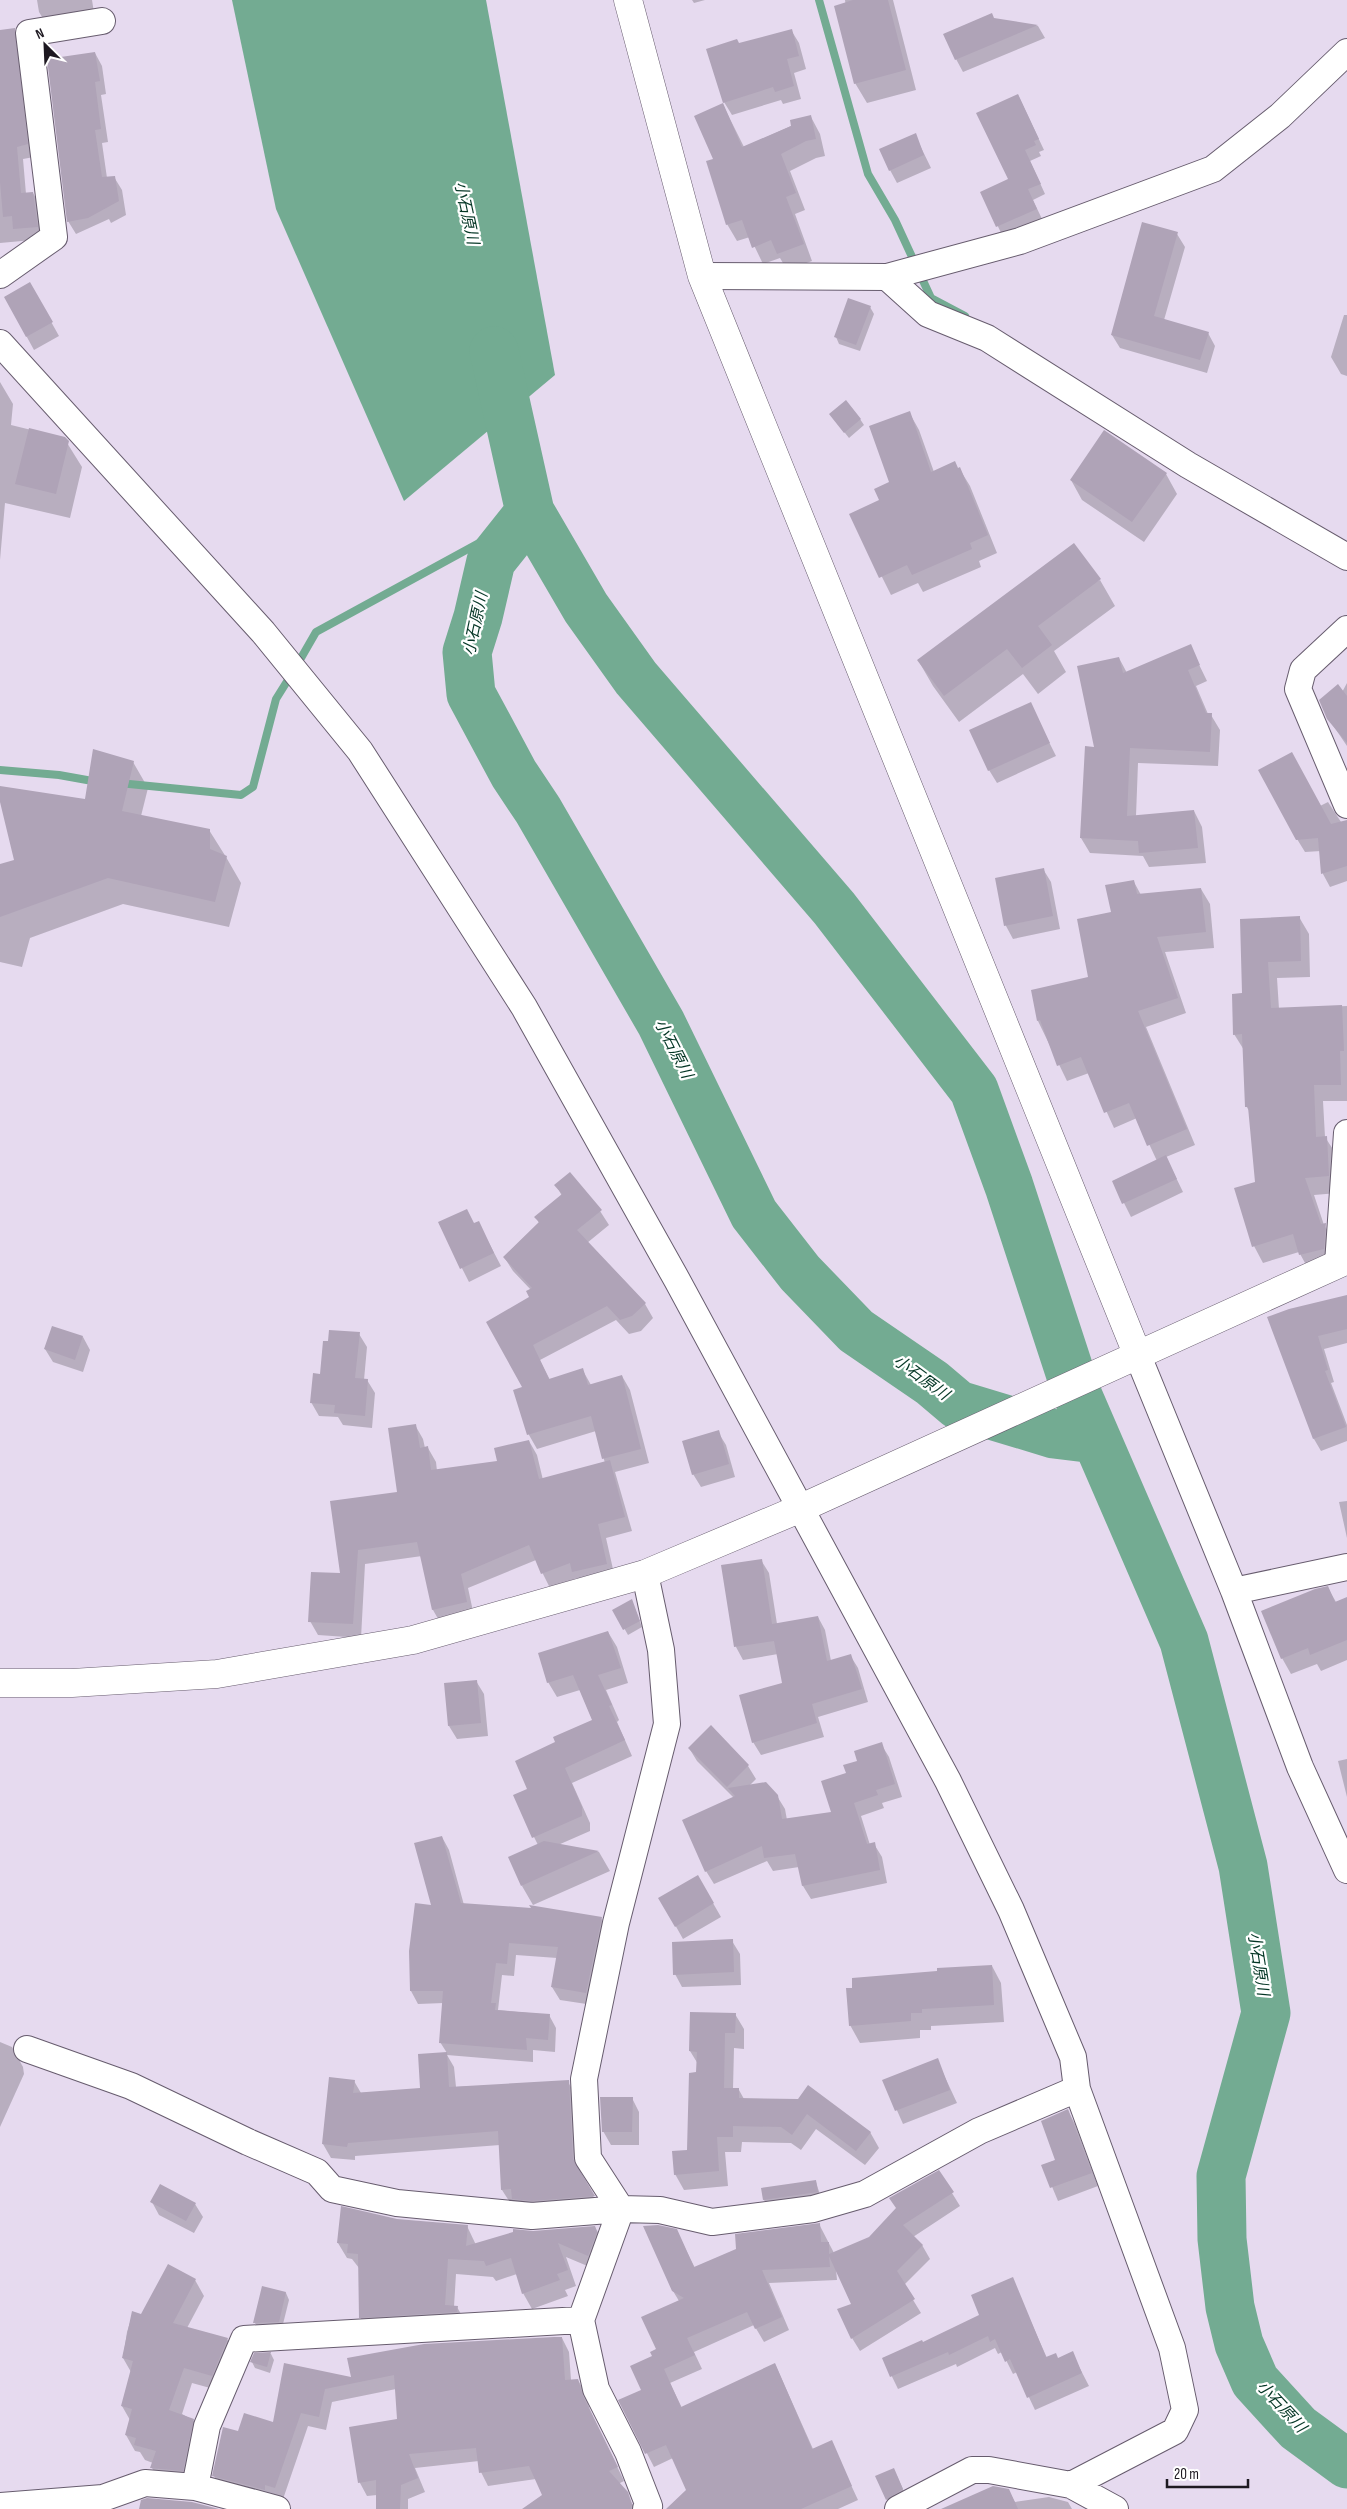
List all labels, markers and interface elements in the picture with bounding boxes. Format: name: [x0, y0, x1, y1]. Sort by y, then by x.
north arrow: [20, 20, 70, 70]
text: N: [33, 24, 47, 43]
water label: 小石原川: [450, 180, 482, 248]
water label: 小石原川: [460, 589, 492, 657]
water label: 小石原川: [650, 1016, 697, 1084]
water label: 小石原川: [890, 1352, 954, 1406]
water label: 小石原川: [1244, 1931, 1273, 1999]
water label: 小石原川: [1252, 2377, 1311, 2438]
scale bar: [1167, 2456, 1248, 2488]
text: 20 m: [1174, 2465, 1199, 2484]

